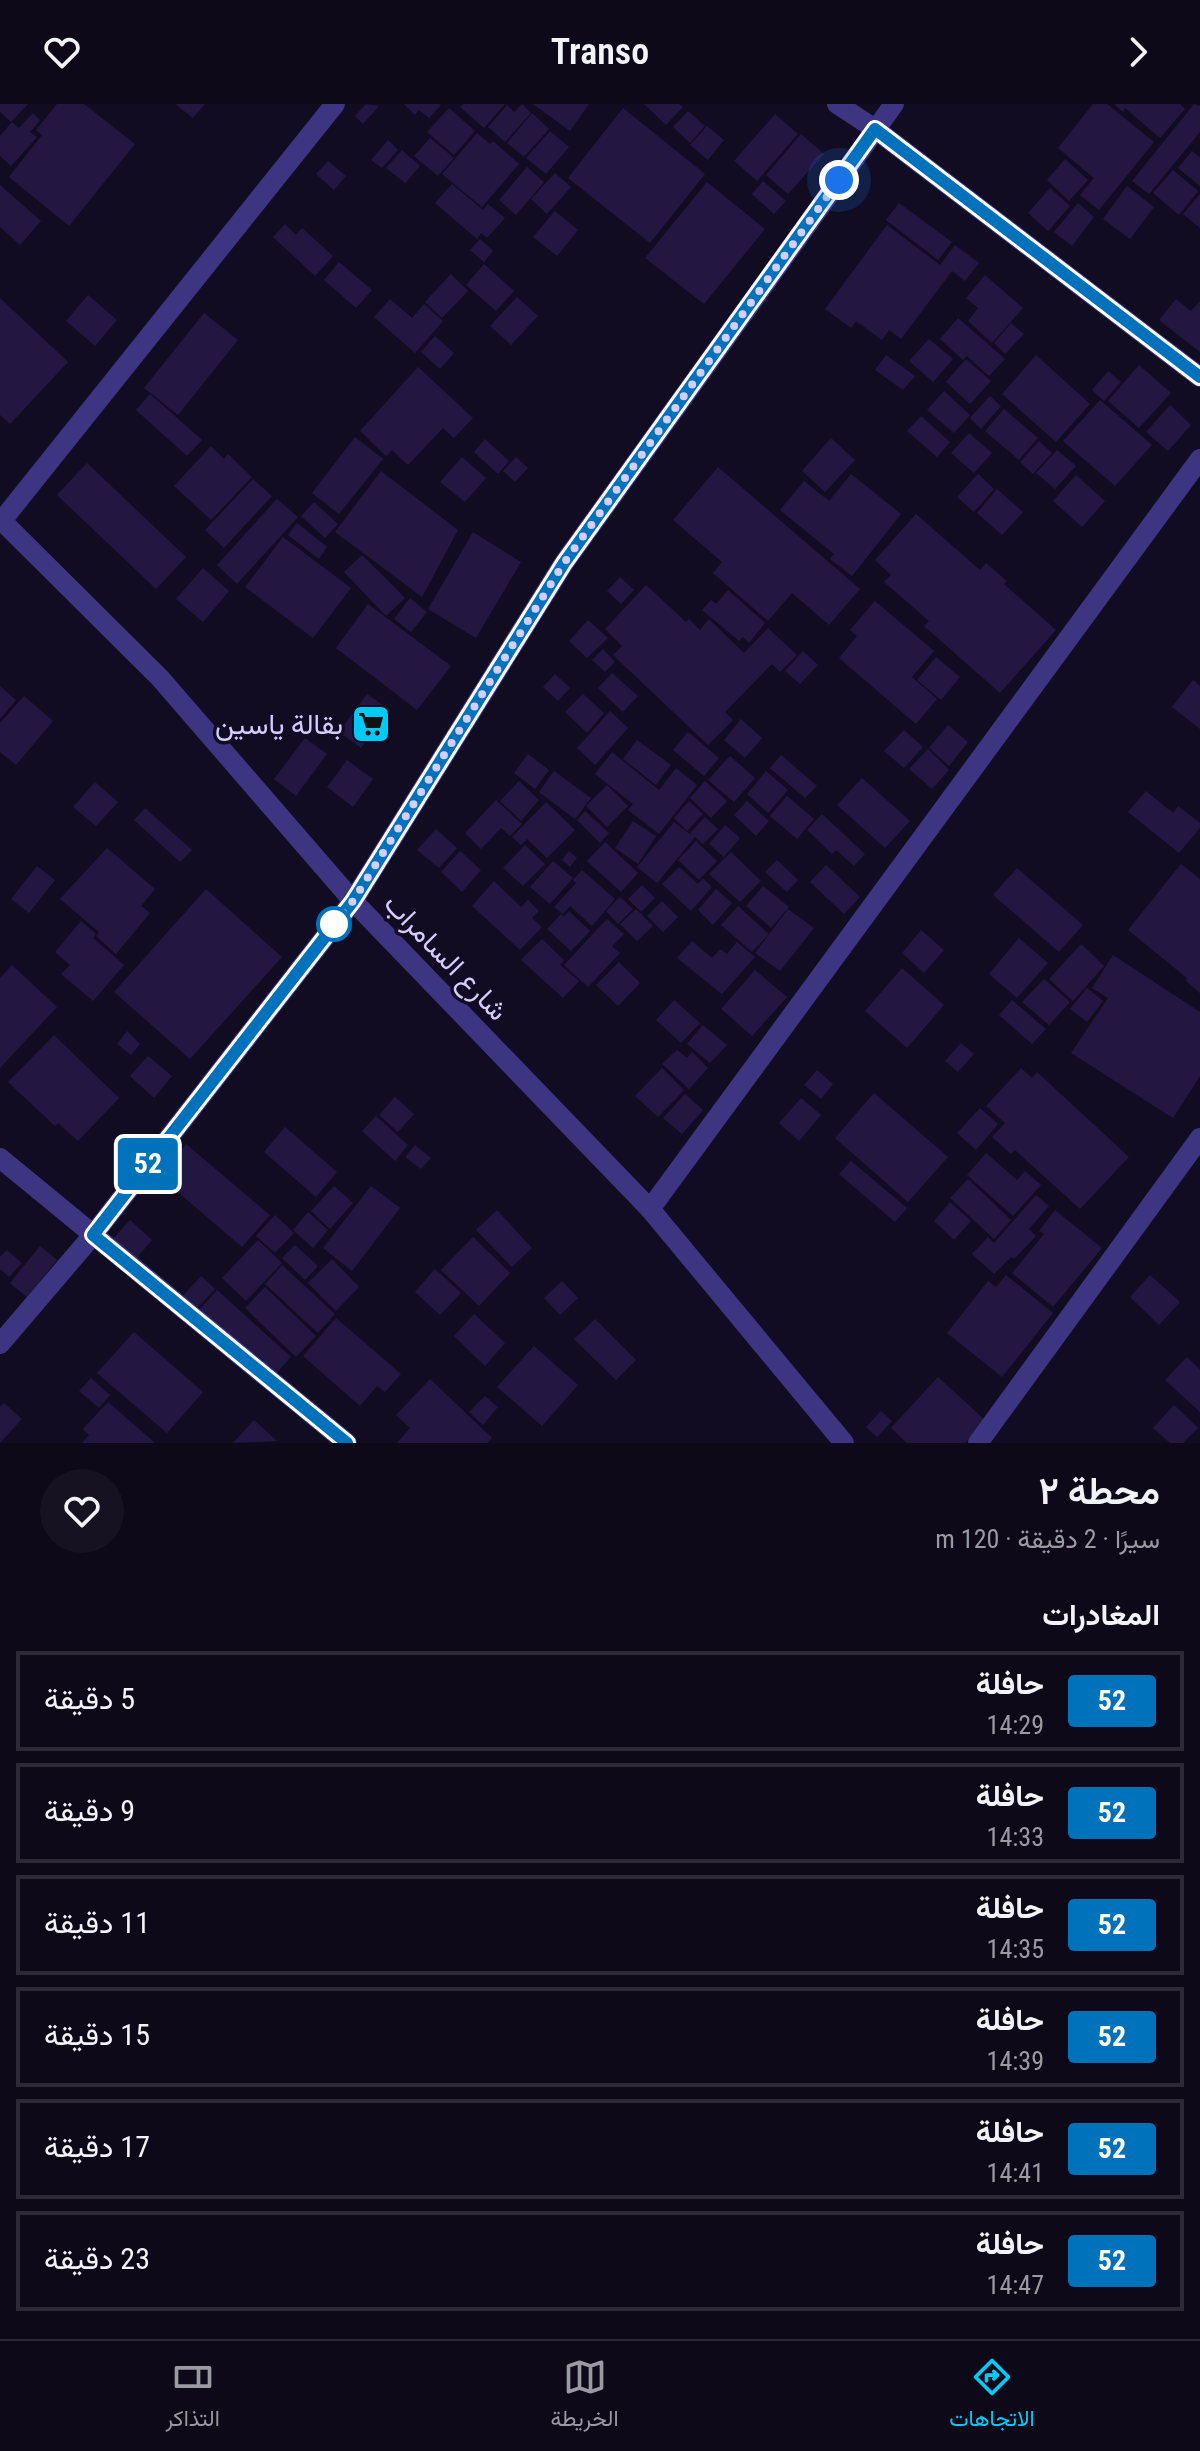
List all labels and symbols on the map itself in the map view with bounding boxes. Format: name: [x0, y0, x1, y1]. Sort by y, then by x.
your location: [819, 160, 859, 200]
supermarket icon: بقالة ياسين: [350, 703, 392, 745]
place label: بقالة ياسين: [215, 708, 343, 741]
street label: شارع السامراب: [376, 887, 515, 1029]
unlabelled marker: [317, 907, 351, 941]
line badge: 52: [112, 1138, 184, 1190]

